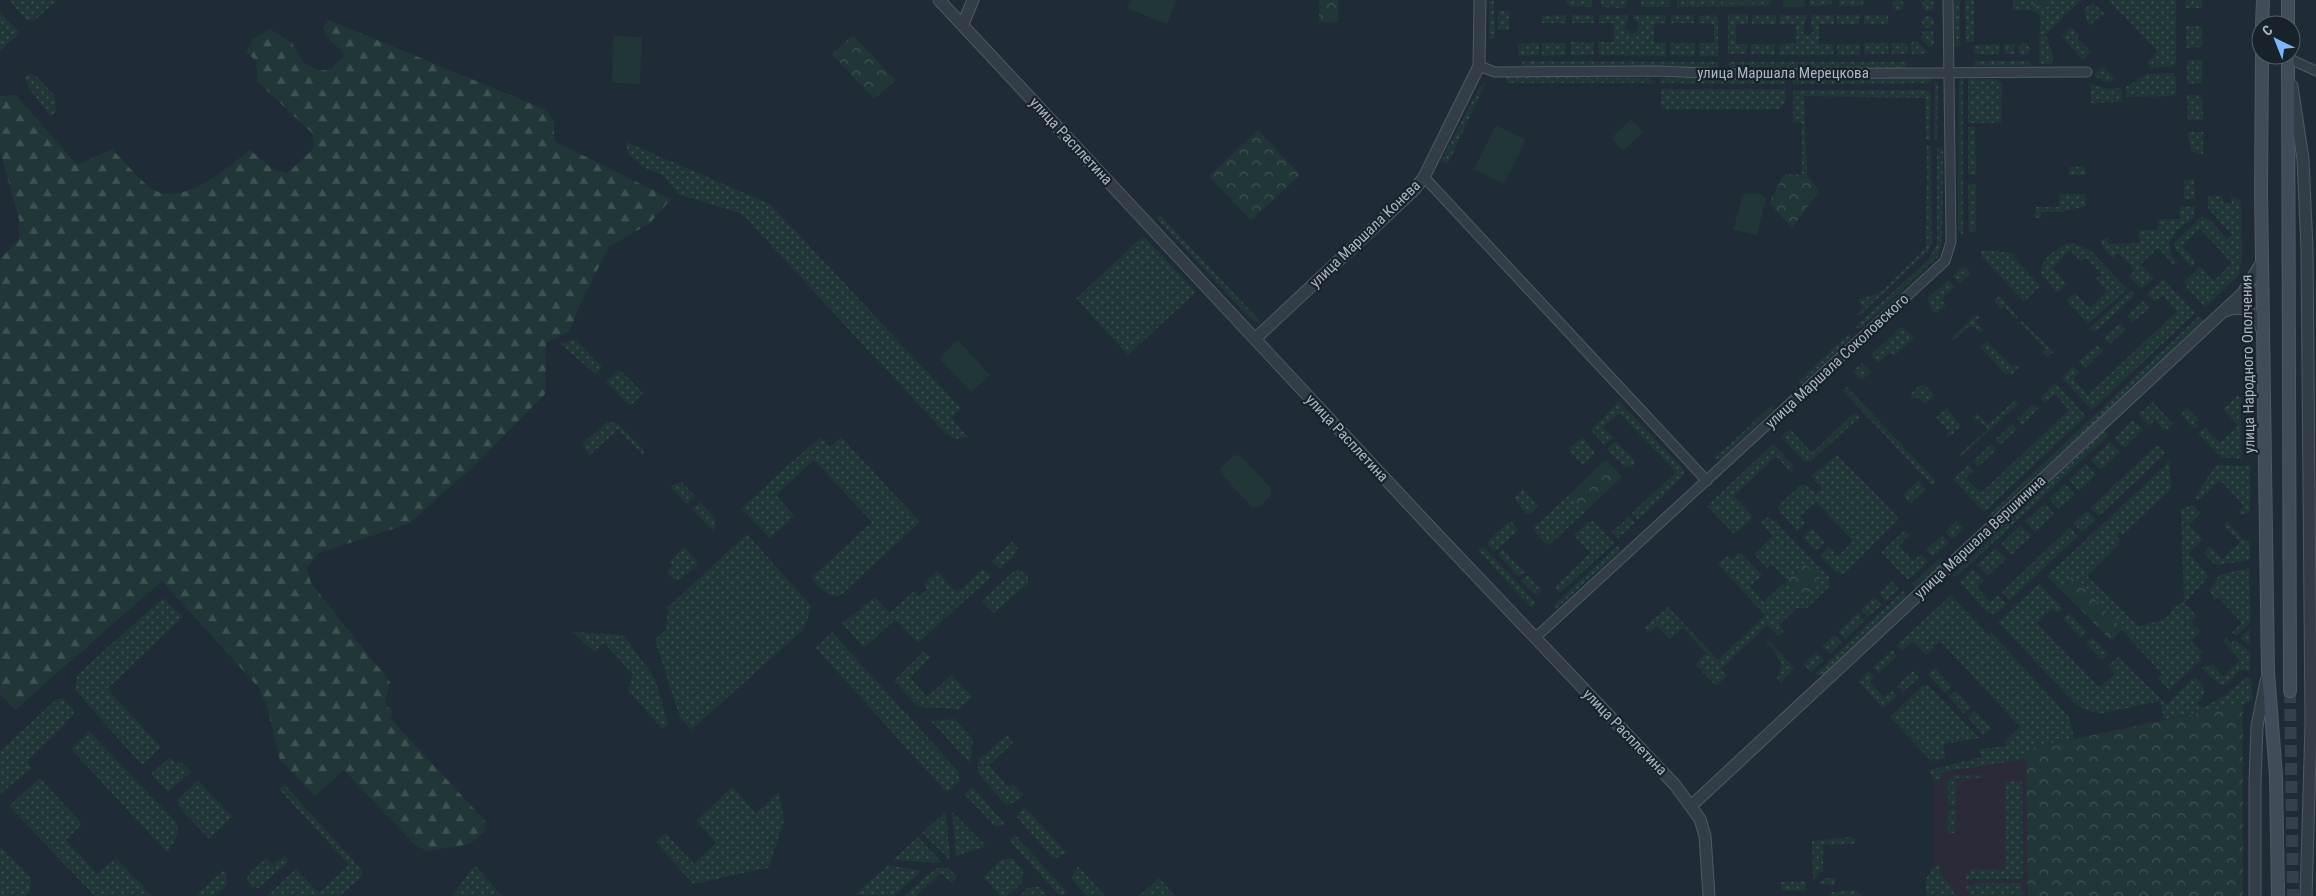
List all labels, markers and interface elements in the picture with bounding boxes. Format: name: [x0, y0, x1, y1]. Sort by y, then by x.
north arrow: [2251, 15, 2301, 65]
text: С: [2259, 22, 2276, 39]
street label: улица Маршала Мерецкова: [1697, 64, 1869, 82]
street label: улица Расплетина: [1026, 93, 1116, 189]
street label: улица Маршала Конева: [1306, 177, 1424, 291]
street label: улица Народного Ополчения: [2237, 275, 2259, 453]
street label: улица Маршала Соколовского: [1762, 290, 1912, 432]
street label: улица Расплетина: [1302, 390, 1392, 486]
street label: улица Маршала Вершинина: [1911, 472, 2049, 602]
street label: улица Расплетина: [1579, 685, 1671, 779]

